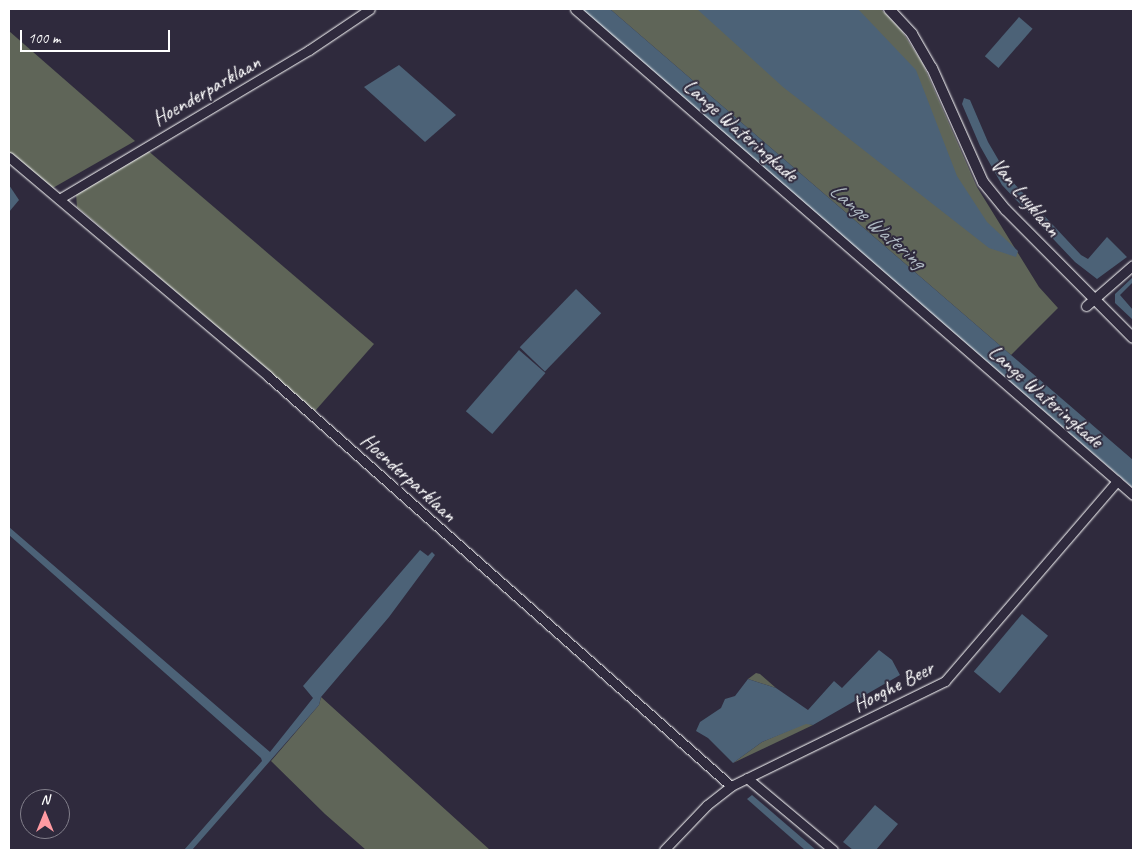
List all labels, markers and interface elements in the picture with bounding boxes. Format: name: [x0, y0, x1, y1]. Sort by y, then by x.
scale bar: [22, 20, 172, 52]
text: 100 m: [28, 29, 60, 48]
street label: Hoenderparklaan: [148, 49, 264, 131]
street label: Lange Wateringkade: [678, 73, 804, 187]
street label: Van Luyklaan: [986, 153, 1066, 241]
water label: Lange Watering: [824, 177, 930, 275]
street label: Lange Wateringkade: [983, 339, 1109, 453]
street label: Hoenderparklaan: [356, 427, 462, 527]
street label: Hooghe Beer: [848, 655, 938, 717]
north arrow: [20, 789, 70, 839]
text: N: [41, 791, 49, 808]

